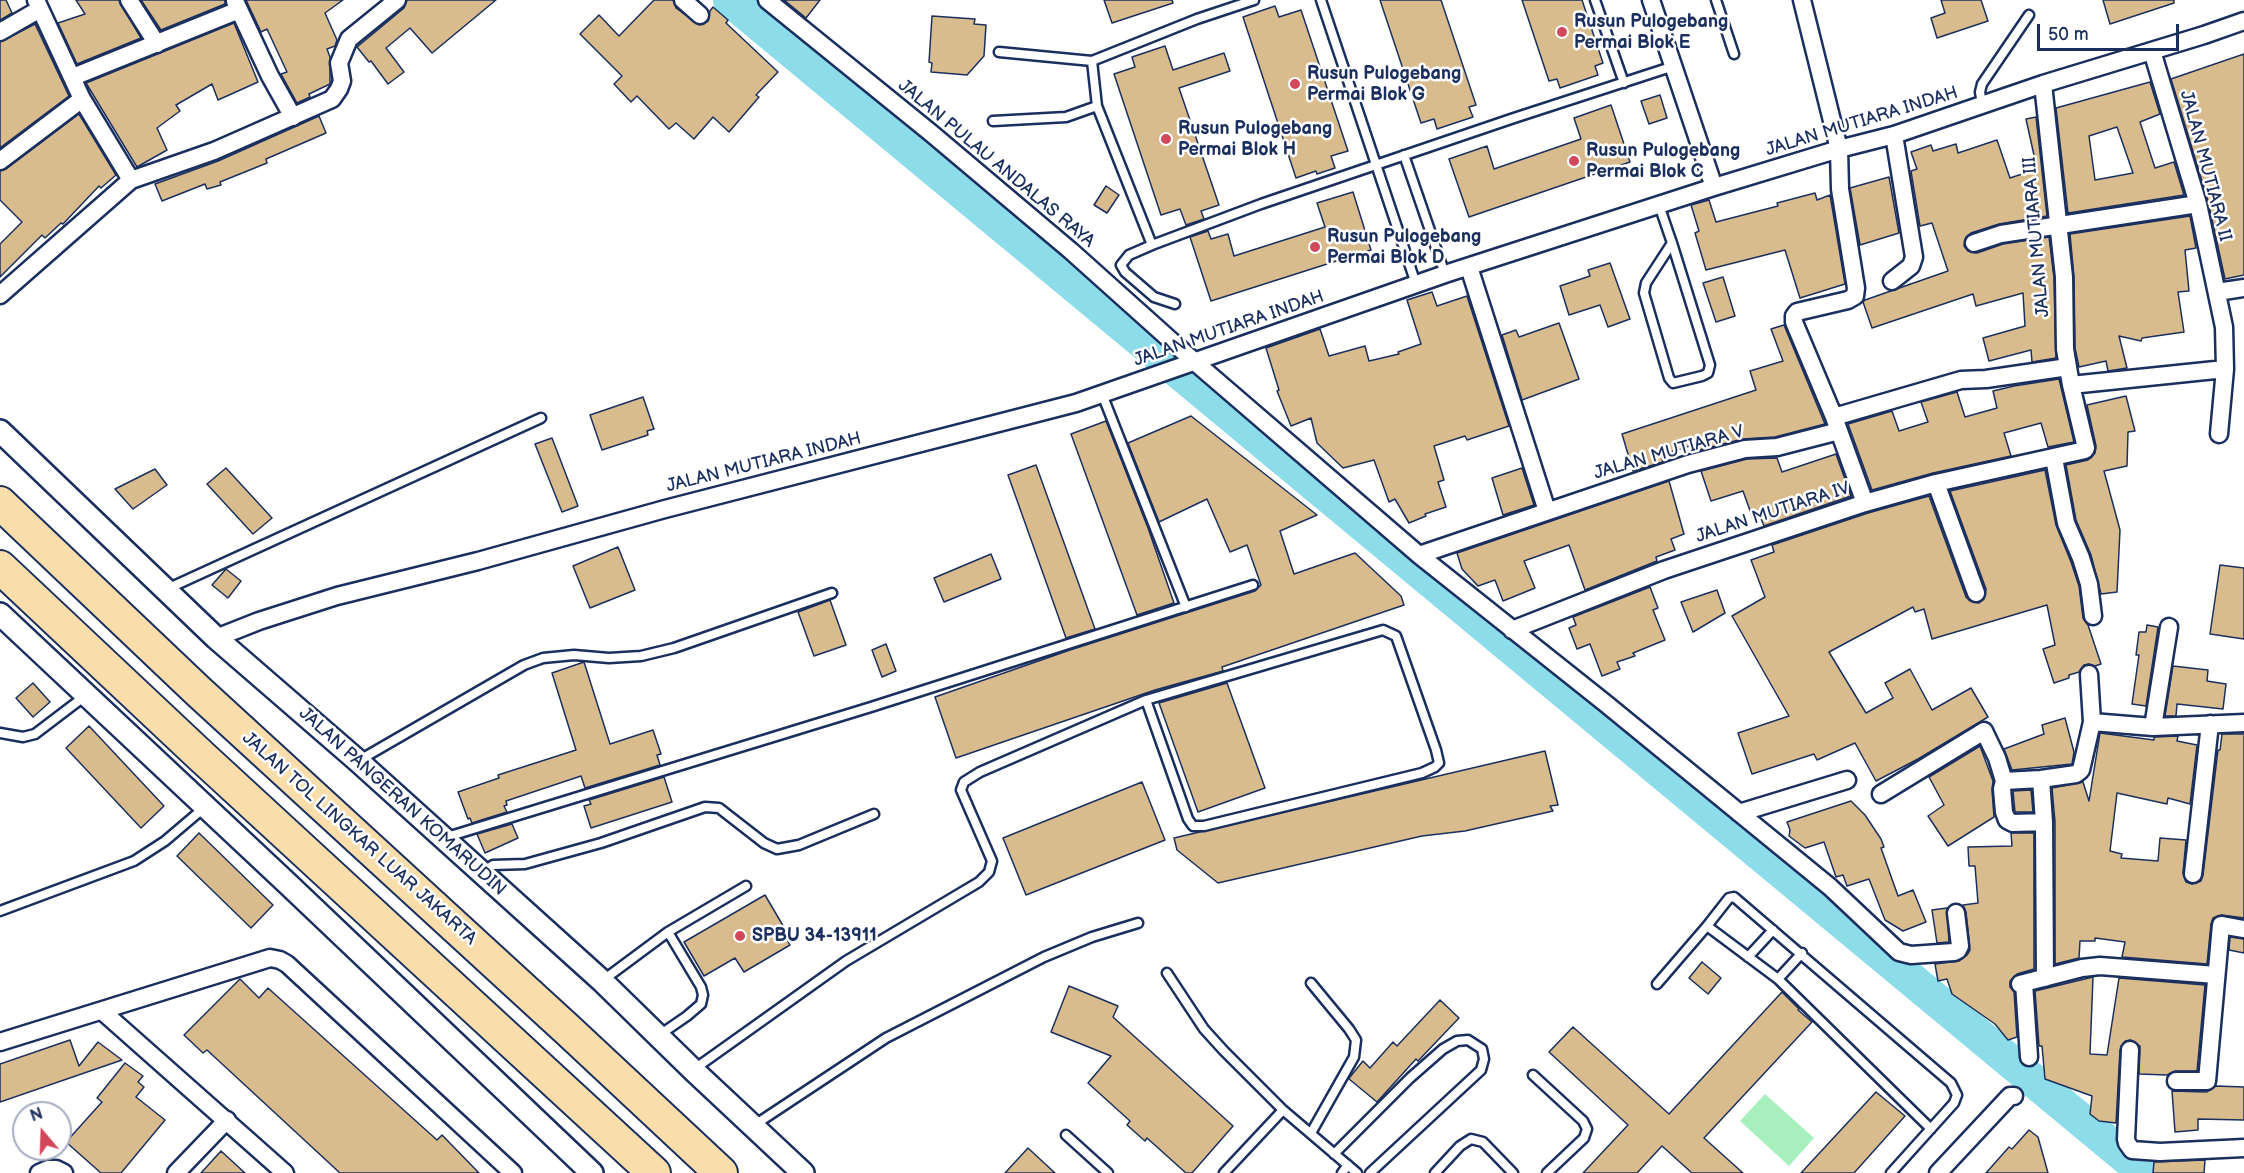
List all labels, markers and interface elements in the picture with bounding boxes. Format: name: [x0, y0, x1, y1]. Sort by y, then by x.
place label: Rusun Pulogebang Permai Blok E: [1574, 11, 1728, 54]
scale bar: [2040, 12, 2182, 50]
text: 50 m: [2048, 24, 2089, 45]
marker: Rusun Pulogebang Permai Blok E: [1555, 25, 1569, 39]
place label: Rusun Pulogebang Permai Blok G: [1307, 63, 1461, 106]
street label: JALAN PULAU ANDALAS RAYA: [893, 75, 1099, 253]
marker: Rusun Pulogebang Permai Blok G: [1288, 77, 1302, 91]
street label: JALAN MUTIARA INDAH: [1763, 82, 1961, 162]
street label: JALAN MUTIARA II: [2174, 88, 2236, 244]
place label: Rusun Pulogebang Permai Blok H: [1178, 118, 1332, 160]
marker: Rusun Pulogebang Permai Blok H: [1159, 132, 1173, 146]
place label: Rusun Pulogebang Permai Blok C: [1586, 140, 1740, 182]
marker: Rusun Pulogebang Permai Blok C: [1567, 154, 1581, 168]
street label: JALAN MUTIARA III: [2019, 156, 2055, 318]
place label: Rusun Pulogebang Permai Blok D: [1327, 226, 1481, 268]
marker: Rusun Pulogebang Permai Blok D: [1308, 240, 1322, 254]
street label: JALAN MUTIARA INDAH: [1131, 286, 1327, 372]
street label: JALAN MUTIARA V: [1591, 421, 1747, 485]
street label: JALAN MUTIARA INDAH: [664, 428, 864, 498]
street label: JALAN MUTIARA IV: [1693, 478, 1853, 548]
street label: JALAN PANGERAN KOMARUDIN: [294, 703, 510, 901]
street label: JALAN TOL LINGKAR LUAR JAKARTA: [237, 728, 481, 950]
place label: SPBU 34-13911: [752, 925, 877, 947]
marker: SPBU 34-13911: [733, 929, 747, 943]
north arrow: [12, 1101, 72, 1161]
text: N: [28, 1104, 45, 1126]

